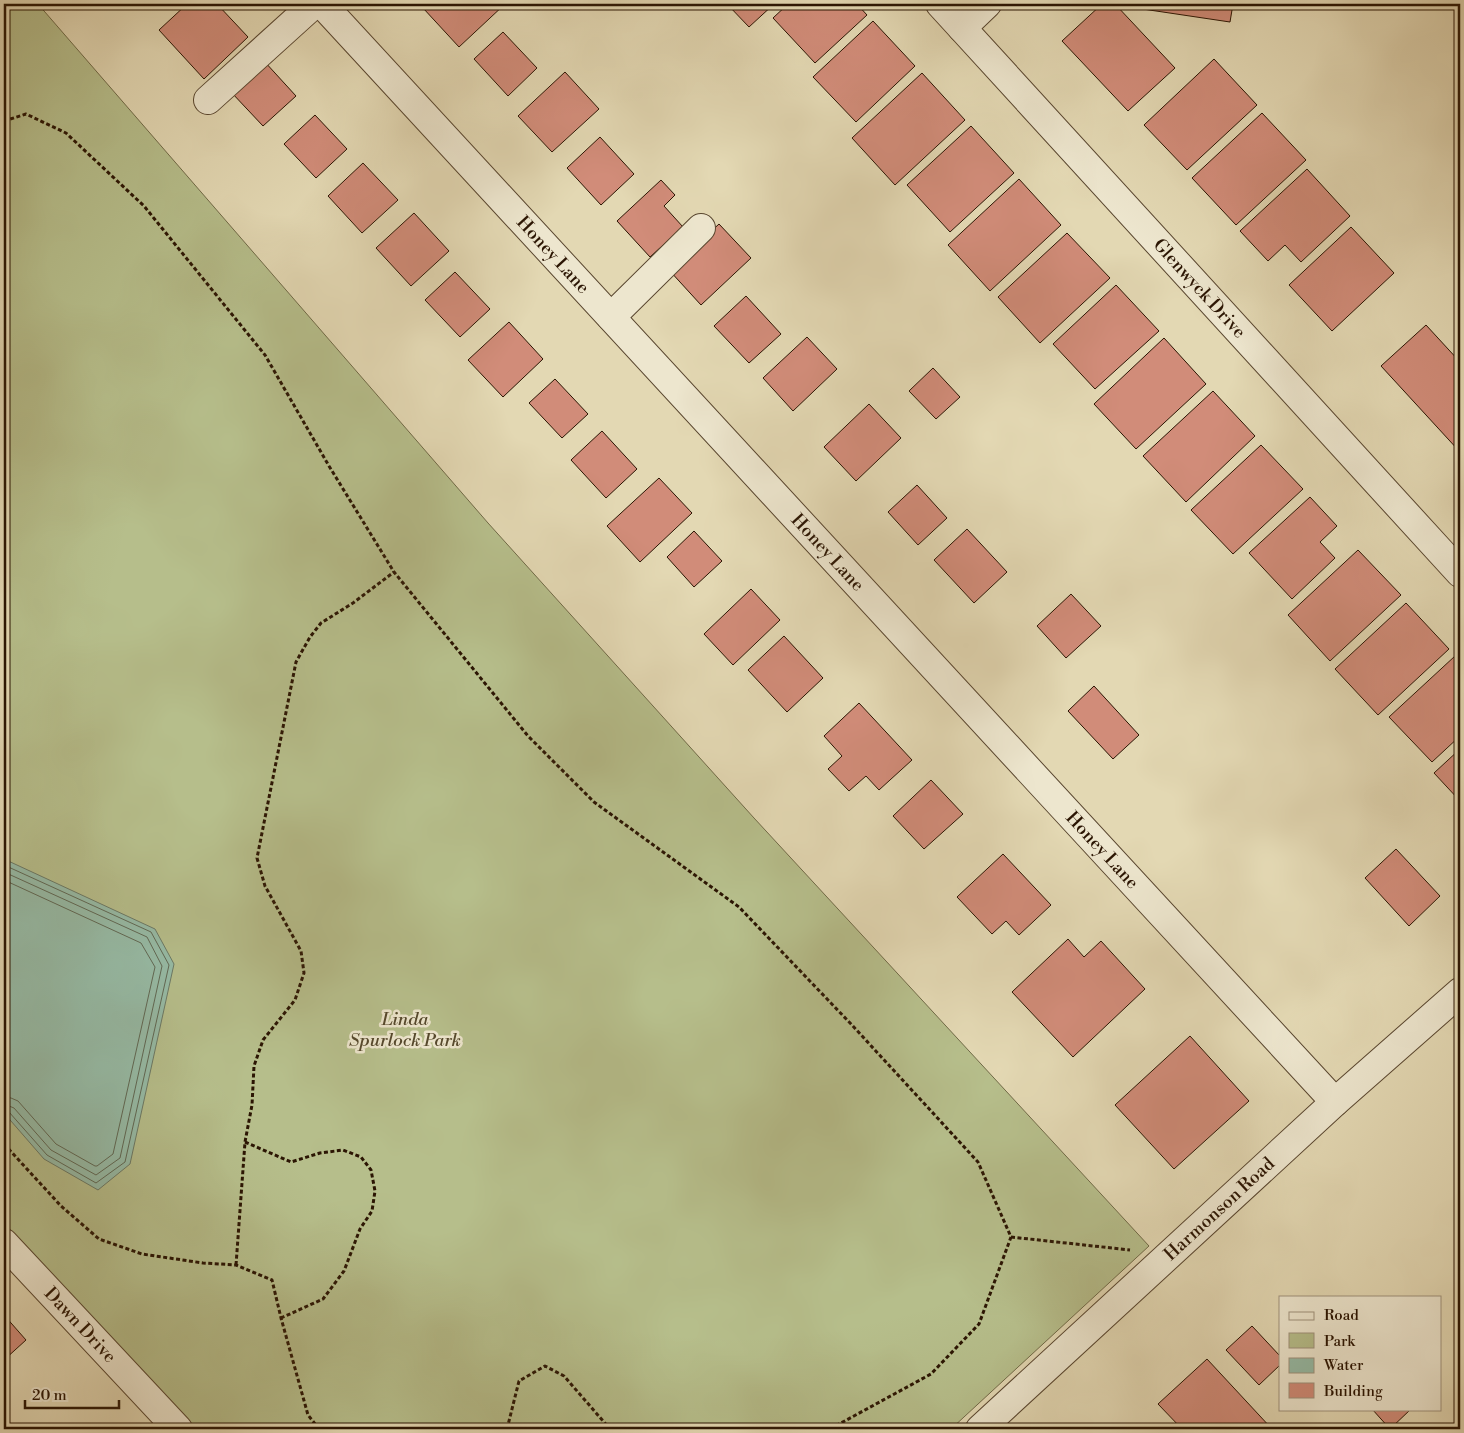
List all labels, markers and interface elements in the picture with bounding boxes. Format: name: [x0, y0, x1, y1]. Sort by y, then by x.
street label: Honey Lane: [512, 211, 595, 298]
street label: Glenwyck Drive: [1148, 233, 1251, 343]
street label: Honey Lane: [786, 509, 869, 596]
street label: Honey Lane: [1061, 806, 1144, 894]
park label: Linda Spurlock Park: [349, 1008, 461, 1052]
street label: Harmonson Road: [1159, 1152, 1280, 1266]
street label: Dawn Drive: [39, 1282, 122, 1368]
legend: [1279, 1296, 1442, 1410]
text: Road: [1324, 1306, 1359, 1325]
text: Park: [1324, 1332, 1356, 1351]
text: Water: [1323, 1356, 1364, 1375]
scale bar: [25, 1378, 119, 1410]
text: Building: [1323, 1382, 1383, 1401]
text: 20 m: [32, 1386, 67, 1405]

